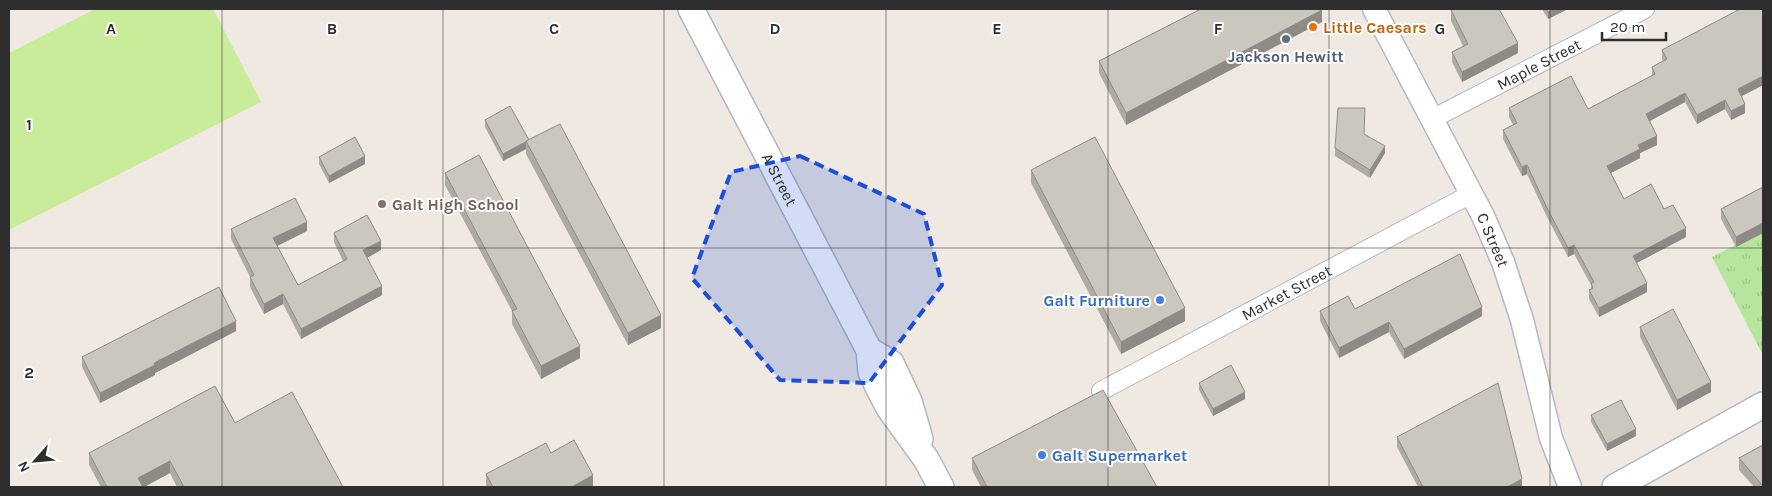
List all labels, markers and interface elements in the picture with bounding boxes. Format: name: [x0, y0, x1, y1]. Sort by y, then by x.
scale bar: [1602, 10, 1666, 42]
place label: Little Caesars: [1323, 18, 1427, 37]
text: 20 m: [1610, 18, 1645, 36]
text: A: [106, 19, 116, 38]
text: B: [327, 19, 337, 38]
text: C: [549, 19, 559, 38]
text: D: [770, 19, 781, 38]
text: E: [992, 19, 1002, 38]
text: F: [1214, 19, 1223, 38]
text: G: [1435, 19, 1445, 38]
marker: Little Caesars: [1307, 21, 1319, 33]
marker: Jackson Hewitt: [1280, 33, 1292, 45]
street label: Maple Street: [1494, 35, 1584, 94]
place label: Jackson Hewitt: [1228, 47, 1344, 66]
text: 1: [26, 115, 32, 134]
street label: A Street: [758, 150, 801, 209]
place label: Galt High School: [392, 195, 519, 214]
marker: Galt High School: [376, 198, 388, 210]
street label: C Street: [1473, 210, 1513, 270]
street label: Market Street: [1238, 261, 1335, 324]
place label: Galt Furniture: [1044, 291, 1150, 310]
marker: Galt Furniture: [1154, 294, 1166, 306]
text: 2: [24, 363, 34, 382]
north arrow: [10, 436, 60, 486]
place label: Galt Supermarket: [1052, 446, 1187, 465]
marker: Galt Supermarket: [1036, 449, 1048, 461]
text: N: [14, 458, 34, 475]

